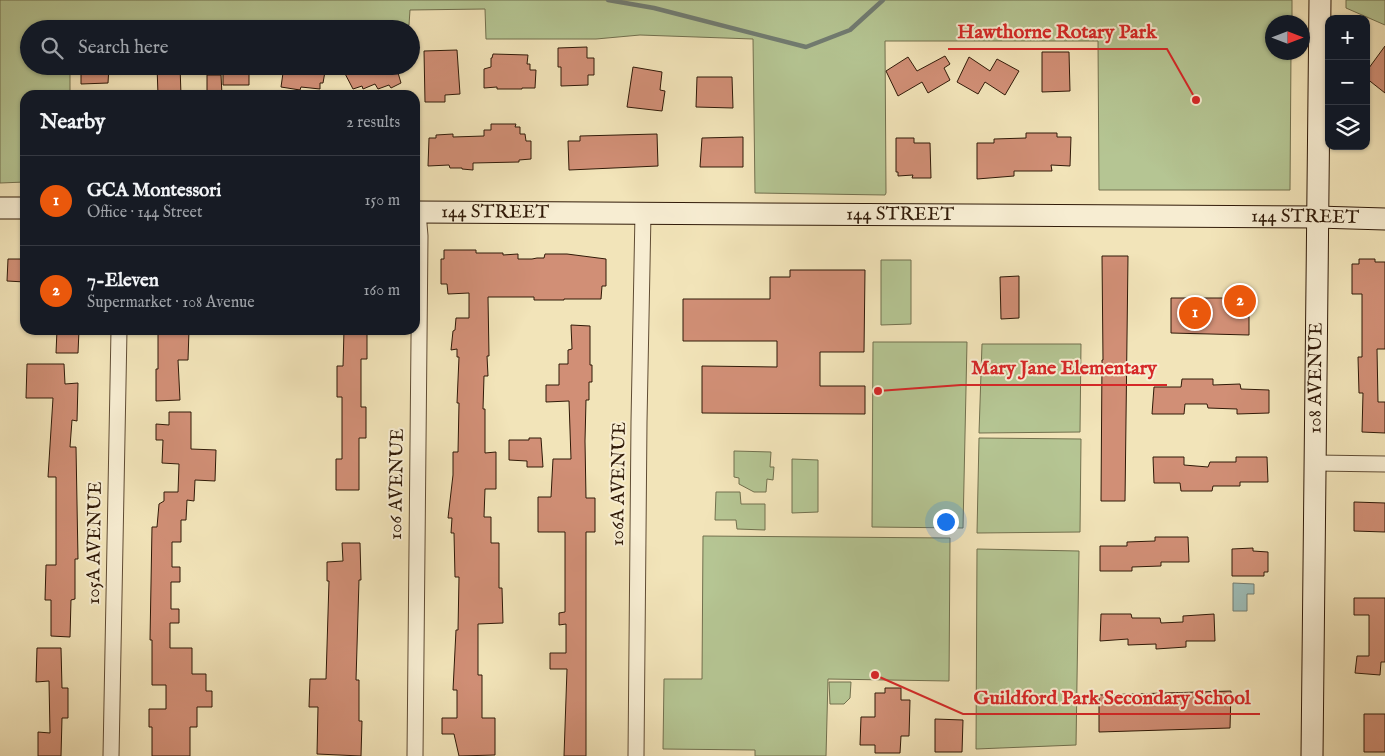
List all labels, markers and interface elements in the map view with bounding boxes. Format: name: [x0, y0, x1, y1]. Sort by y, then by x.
callout: Hawthorne Rotary Park: [948, 14, 1167, 49]
north arrow: [1265, 15, 1310, 60]
map controls: [1325, 15, 1370, 150]
button: +: [1325, 15, 1370, 60]
search box: [20, 20, 420, 75]
text: Hawthorne Rotary Park: [957, 20, 1158, 45]
icon: search: [38, 34, 66, 62]
text: Search here: [78, 36, 169, 60]
button: −: [1325, 60, 1370, 105]
button: layers: [1325, 105, 1370, 150]
text: Nearby: [40, 109, 105, 136]
text: 2 results: [346, 113, 400, 133]
text: GCA Montessori: [87, 179, 221, 203]
text: 1: [53, 191, 59, 211]
text: 150 m: [365, 191, 400, 211]
street label: 144 STREET: [441, 200, 549, 225]
street label: 144 STREET: [846, 202, 954, 227]
text: Office · 144 Street: [87, 203, 202, 223]
street label: 144 STREET: [1251, 205, 1360, 230]
text: 7-Eleven: [87, 269, 159, 293]
text: 2: [52, 281, 60, 301]
text: 160 m: [364, 281, 400, 301]
pin: 2: [1224, 282, 1256, 320]
text: Supermarket · 108 Avenue: [87, 293, 255, 313]
pin: 1: [1179, 294, 1211, 332]
street label: 108 AVENUE: [1303, 322, 1329, 434]
callout: Mary Jane Elementary: [961, 350, 1167, 385]
text: Mary Jane Elementary: [971, 356, 1158, 381]
street label: 106A AVENUE: [606, 421, 632, 547]
street label: 106 AVENUE: [384, 428, 410, 540]
street label: 105A AVENUE: [82, 481, 108, 605]
your location: [933, 509, 959, 535]
callout: Guildford Park Secondary School: [963, 679, 1260, 714]
text: Guildford Park Secondary School: [974, 686, 1251, 711]

